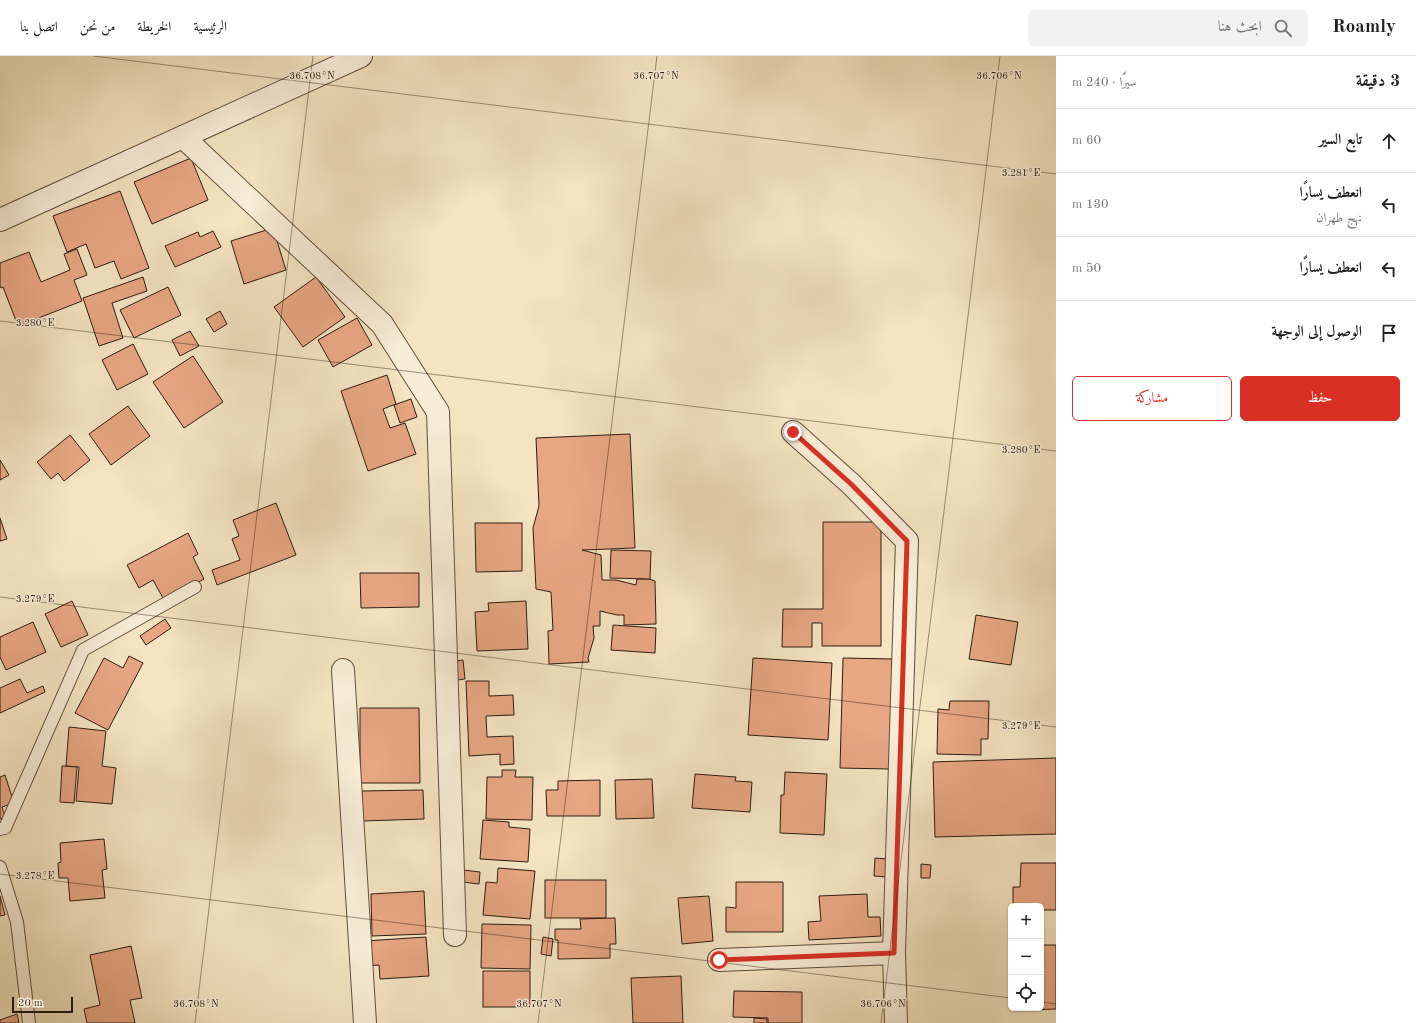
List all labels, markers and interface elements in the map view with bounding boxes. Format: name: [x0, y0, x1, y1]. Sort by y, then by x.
search box: [1028, 10, 1308, 46]
icon: search: [1272, 17, 1294, 39]
text: Roamly: [1332, 18, 1396, 37]
text: اتصل بنا: [20, 20, 58, 34]
text: من نحن: [80, 20, 115, 34]
text: الخريطة: [137, 20, 171, 34]
text: الرئيسية: [193, 20, 227, 34]
text: ابحث هنا: [1218, 20, 1262, 35]
text: 36.708°N: [289, 71, 335, 81]
text: 36.707°N: [633, 71, 679, 81]
text: 36.706°N: [976, 71, 1022, 81]
text: 3 دقيقة: [1356, 73, 1400, 90]
text: سيرًا · 240 m: [1072, 76, 1137, 89]
icon: ahead: [1378, 130, 1400, 152]
text: تابع السير: [1319, 133, 1362, 148]
text: 60 m: [1072, 134, 1101, 147]
text: 3.281°E: [1002, 168, 1040, 178]
text: انعطف يسارًا: [1300, 186, 1362, 201]
icon: left: [1378, 194, 1400, 216]
text: 130 m: [1072, 198, 1109, 211]
text: نهج طهران: [1316, 212, 1362, 225]
icon: left: [1378, 258, 1400, 280]
text: انعطف يسارًا: [1300, 261, 1362, 276]
text: 50 m: [1072, 262, 1101, 275]
text: 3.280°E: [16, 318, 54, 328]
icon: arrive: [1378, 322, 1400, 344]
text: الوصول إلى الوجهة: [1271, 325, 1362, 340]
button: مشاركة: [1072, 376, 1232, 421]
button: حفظ: [1240, 376, 1400, 421]
route end: [784, 423, 802, 441]
text: 3.280°E: [1002, 445, 1040, 455]
text: 3.279°E: [16, 594, 54, 604]
text: 3.279°E: [1002, 721, 1040, 731]
text: 3.278°E: [16, 871, 54, 881]
map controls: [1008, 903, 1044, 1011]
button: +: [1008, 903, 1044, 939]
button: −: [1008, 939, 1044, 975]
route start: [710, 951, 728, 969]
button: locate: [1008, 975, 1044, 1011]
scale bar: [12, 995, 73, 1014]
text: 20 m: [18, 998, 43, 1009]
text: 36.708°N: [173, 999, 219, 1009]
text: 36.707°N: [516, 999, 562, 1009]
text: 36.706°N: [860, 999, 906, 1009]

